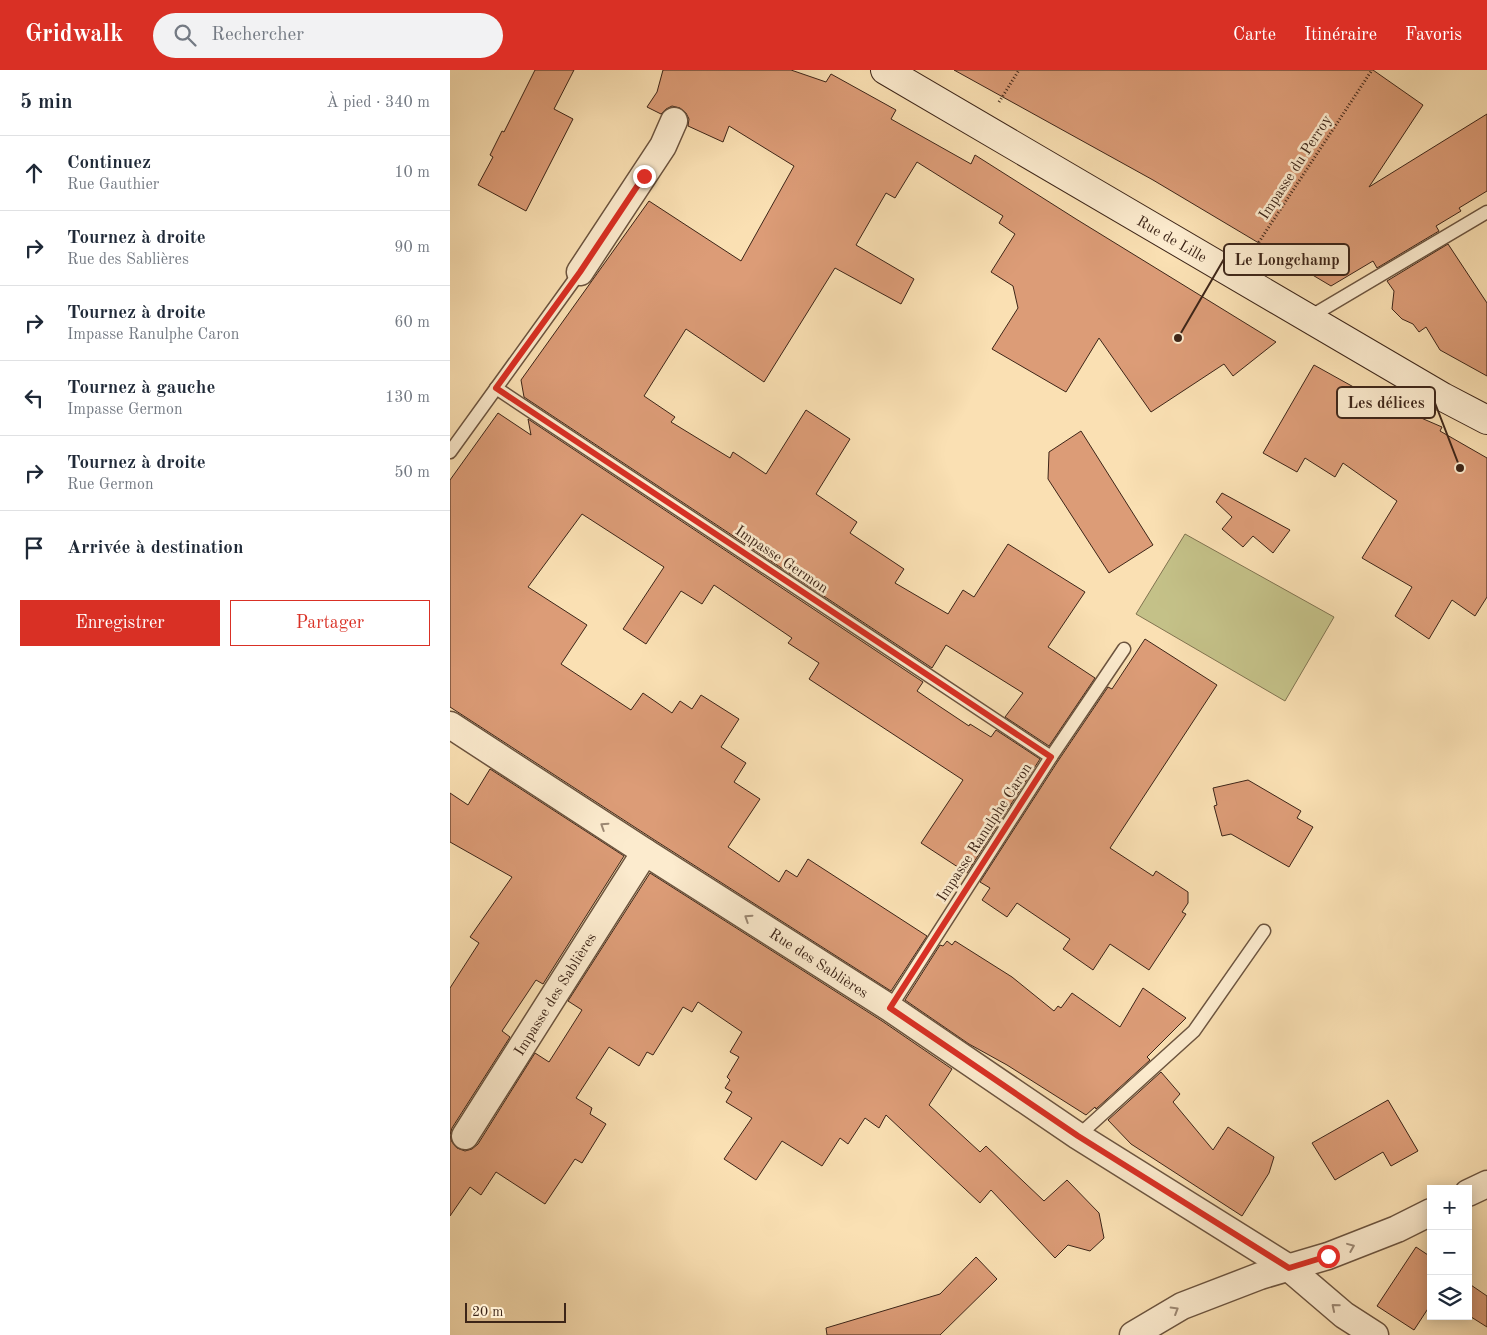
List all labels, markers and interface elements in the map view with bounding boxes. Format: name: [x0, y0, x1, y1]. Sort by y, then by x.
search box: [153, 13, 503, 58]
icon: search: [171, 21, 199, 49]
text: Gridwalk: [25, 23, 123, 47]
text: Rechercher: [211, 26, 304, 45]
text: Carte: [1233, 26, 1276, 44]
text: Itinéraire: [1304, 26, 1377, 44]
text: Favoris: [1405, 26, 1462, 44]
text: 5 min: [20, 92, 73, 113]
text: À pied · 340 m: [327, 95, 430, 111]
street label: Impasse du Perroy: [1257, 113, 1336, 223]
text: Continuez: [67, 154, 151, 173]
icon: ahead: [20, 159, 48, 187]
text: 10 m: [394, 165, 430, 181]
route end: [633, 165, 656, 188]
text: Rue Gauthier: [67, 177, 159, 193]
street label: Rue de Lille: [1134, 214, 1209, 266]
text: Tournez à droite: [67, 229, 206, 248]
icon: right: [20, 234, 48, 262]
text: 90 m: [394, 240, 430, 256]
callout: Le Longchamp: [1224, 244, 1349, 275]
text: Rue des Sablières: [67, 252, 189, 268]
text: Le Longchamp: [1234, 253, 1340, 269]
text: Tournez à droite: [67, 304, 206, 323]
icon: right: [20, 309, 48, 337]
text: 60 m: [394, 315, 430, 331]
text: Impasse Ranulphe Caron: [67, 327, 239, 343]
text: Tournez à gauche: [67, 379, 215, 398]
icon: left: [20, 384, 48, 412]
callout: Les délices: [1337, 387, 1435, 418]
text: 130 m: [385, 390, 430, 406]
text: Les délices: [1347, 396, 1425, 412]
text: Impasse Germon: [67, 402, 183, 418]
text: Tournez à droite: [67, 454, 206, 473]
icon: right: [20, 459, 48, 487]
text: 50 m: [394, 465, 430, 481]
text: Rue Germon: [67, 477, 154, 493]
street label: Impasse Germon: [732, 524, 830, 597]
icon: arrive: [20, 534, 48, 562]
text: Arrivée à destination: [67, 539, 243, 558]
button: Enregistrer: [20, 600, 220, 646]
button: Partager: [230, 600, 430, 646]
street label: Impasse Ranulphe Caron: [935, 761, 1036, 905]
one-way arrow: [600, 822, 609, 832]
one-way arrow: [745, 915, 754, 924]
street label: Rue des Sablières: [766, 927, 870, 1002]
street label: Impasse des Sablières: [512, 931, 600, 1059]
map controls: [1427, 1185, 1472, 1320]
button: +: [1427, 1185, 1472, 1230]
button: −: [1427, 1230, 1472, 1275]
one-way arrow: [1347, 1242, 1355, 1252]
route start: [1317, 1245, 1340, 1268]
button: layers: [1427, 1275, 1472, 1320]
scale bar: [465, 1300, 566, 1323]
one-way arrow: [1332, 1304, 1341, 1313]
text: 20 m: [472, 1305, 503, 1319]
one-way arrow: [1169, 1307, 1178, 1317]

